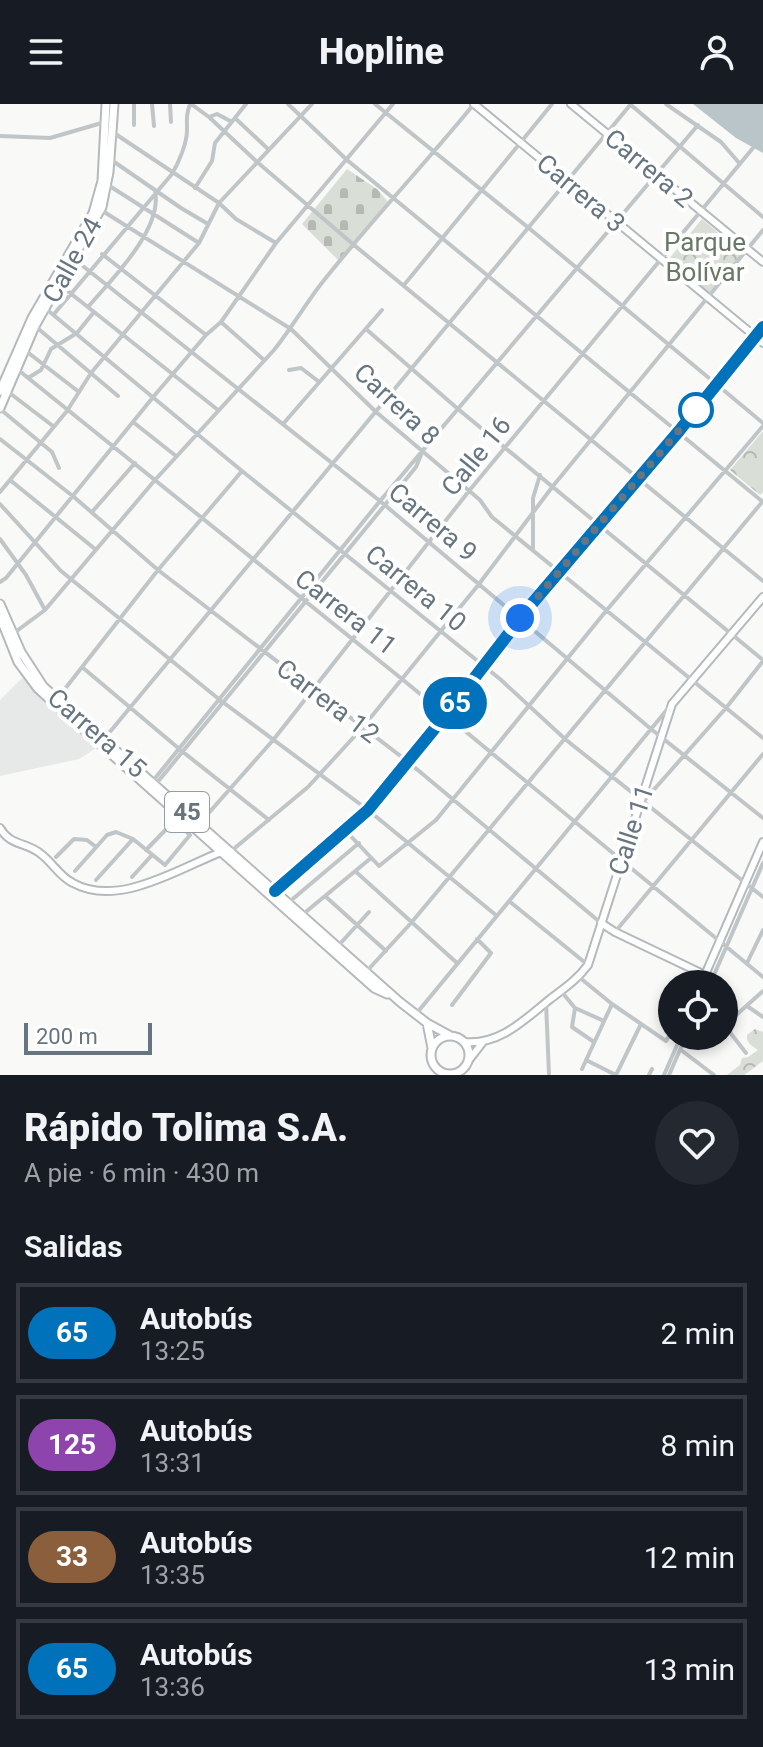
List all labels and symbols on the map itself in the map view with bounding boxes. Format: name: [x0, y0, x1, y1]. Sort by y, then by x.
street label: Carrera 2: [599, 123, 699, 213]
street label: Carrera 3: [531, 148, 631, 238]
street label: Calle 24: [36, 212, 108, 308]
park label: Parque Bolívar: [664, 227, 746, 287]
street label: Carrera 8: [348, 357, 446, 451]
unlabelled marker: [679, 393, 713, 427]
street label: Calle 16: [435, 410, 517, 502]
street label: Carrera 9: [383, 477, 483, 567]
street label: Carrera 10: [360, 538, 472, 638]
street label: Carrera 11: [289, 563, 403, 661]
your location: [500, 598, 540, 638]
street label: Carrera 12: [271, 653, 385, 749]
line badge: 65: [419, 677, 491, 729]
street label: Carrera 15: [42, 682, 152, 784]
street label: Calle 11: [602, 781, 660, 879]
road number: 45: [165, 792, 209, 832]
scale bar: [24, 1019, 152, 1055]

